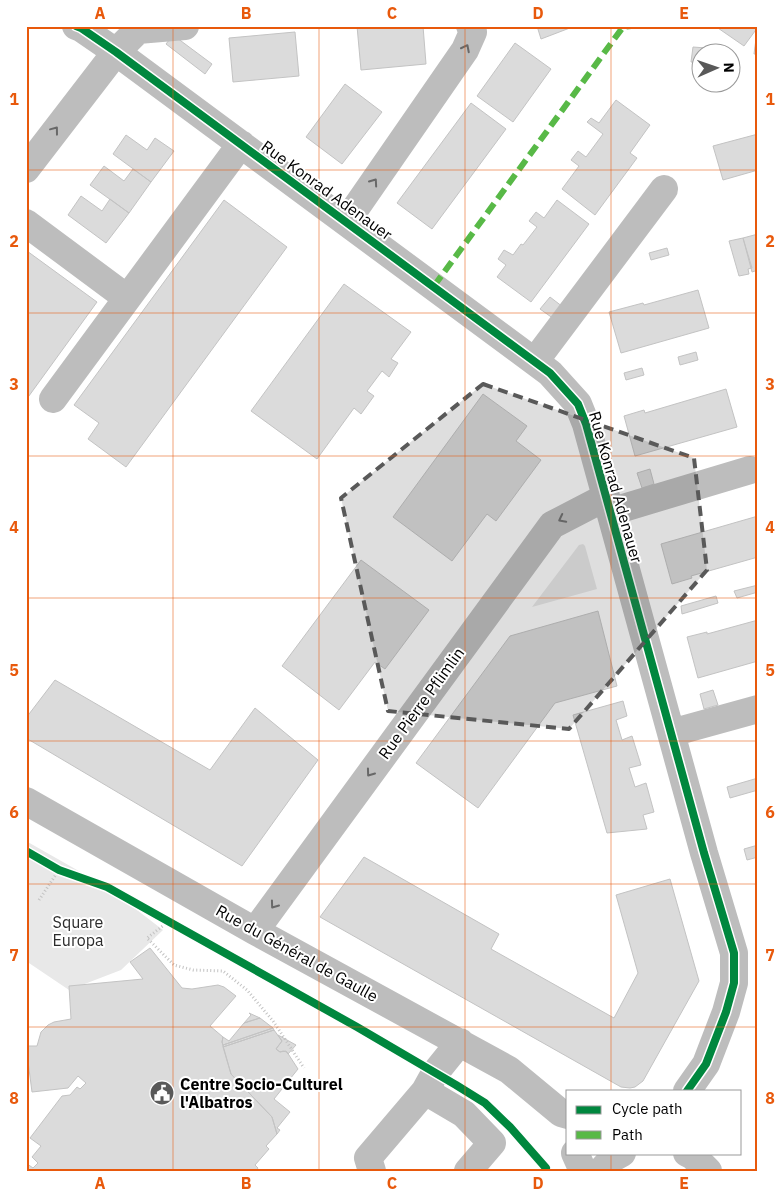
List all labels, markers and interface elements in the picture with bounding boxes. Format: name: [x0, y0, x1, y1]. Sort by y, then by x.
text: A: [95, 3, 106, 23]
text: B: [241, 3, 252, 23]
text: C: [387, 3, 397, 23]
text: D: [532, 3, 544, 23]
text: E: [679, 3, 689, 23]
north arrow: [692, 42, 742, 92]
one-way arrow: [460, 44, 470, 53]
text: N: [720, 62, 738, 73]
text: 1: [9, 89, 19, 109]
text: 1: [765, 89, 775, 109]
one-way arrow: [50, 127, 58, 136]
street label: Rue Konrad Adenauer: [258, 136, 396, 244]
one-way arrow: [368, 178, 377, 187]
text: 2: [9, 231, 19, 251]
text: 2: [765, 231, 775, 251]
text: 3: [9, 374, 19, 394]
text: 3: [765, 374, 775, 394]
street label: Rue Konrad Adenauer: [585, 409, 647, 565]
one-way arrow: [558, 513, 567, 523]
text: 4: [9, 517, 19, 537]
text: 4: [765, 517, 775, 537]
street label: Rue Pierre Pflimlin: [374, 643, 468, 763]
text: 5: [9, 660, 19, 680]
text: 5: [765, 660, 775, 680]
one-way arrow: [367, 768, 376, 777]
text: 6: [9, 802, 19, 822]
text: 6: [765, 802, 775, 822]
one-way arrow: [271, 899, 280, 909]
street label: Rue du Général de Gaulle: [212, 900, 382, 1006]
park label: Square Europa: [53, 912, 104, 950]
text: 7: [9, 945, 19, 965]
text: 7: [765, 945, 775, 965]
place label: Centre Socio-Culturel l'Albatros: [180, 1074, 343, 1112]
public building icon: Centre Socio-Culturel l'Albatros: [149, 1080, 175, 1106]
text: 8: [9, 1088, 19, 1108]
text: 8: [765, 1088, 775, 1108]
legend: [566, 1090, 742, 1154]
text: Cycle path: [612, 1099, 683, 1118]
text: Path: [612, 1125, 643, 1144]
text: A: [95, 1173, 106, 1193]
text: B: [241, 1173, 252, 1193]
text: C: [387, 1173, 397, 1193]
text: D: [532, 1173, 544, 1193]
text: E: [679, 1173, 689, 1193]

